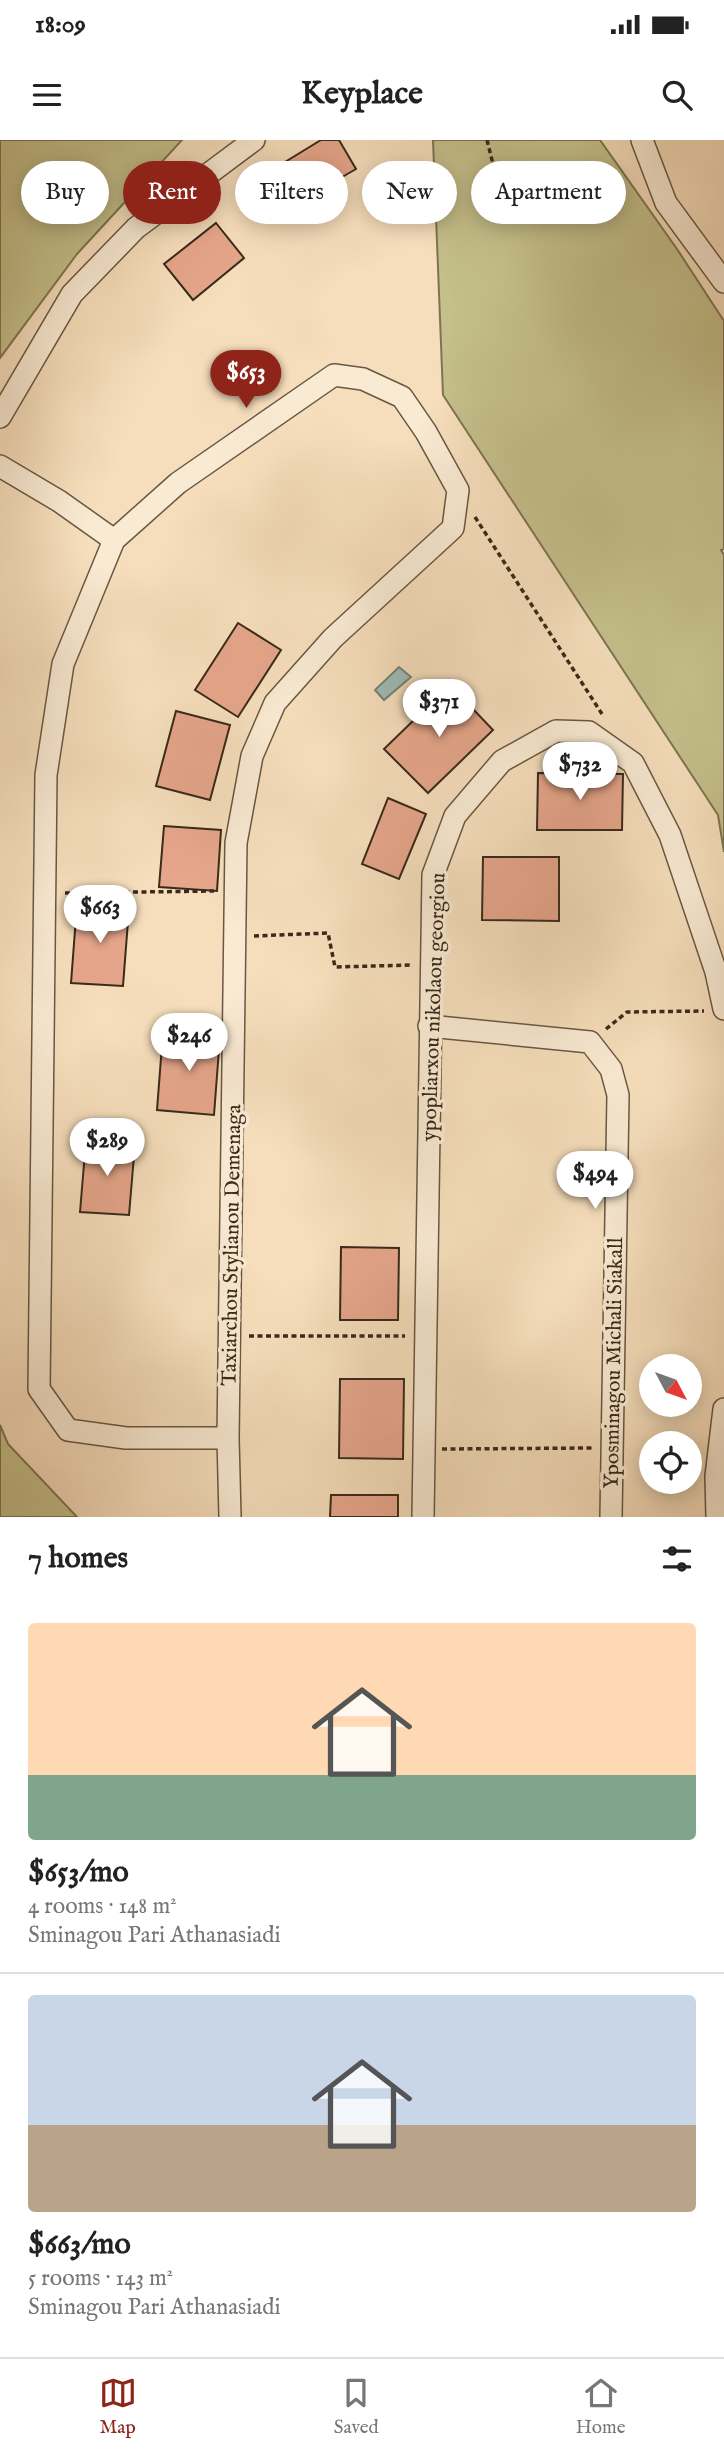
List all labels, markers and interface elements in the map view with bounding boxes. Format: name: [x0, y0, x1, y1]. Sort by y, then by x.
text: 18:09: [35, 8, 86, 41]
text: Keyplace: [301, 74, 423, 115]
icon: menu: [28, 76, 66, 114]
icon: search: [658, 76, 696, 114]
chip: Buy: [21, 161, 109, 224]
chip: Rent: [123, 161, 221, 224]
chip: Filters: [235, 161, 348, 224]
chip: New: [362, 161, 457, 224]
chip: Apartment: [471, 161, 626, 224]
pin: $653: [205, 350, 287, 410]
text: $653: [226, 358, 266, 387]
pin: $371: [398, 680, 480, 739]
text: $371: [419, 687, 459, 716]
pin: $732: [539, 742, 621, 802]
text: $732: [559, 750, 601, 779]
street label: ypopliarxou nikolaou georgiou: [416, 872, 453, 1143]
pin: $663: [59, 886, 141, 945]
text: $663: [80, 893, 120, 922]
pin: $246: [148, 1014, 230, 1073]
text: $246: [167, 1021, 211, 1050]
street label: Taxiarchou Stylianou Demenaga: [217, 1103, 248, 1386]
pin: $289: [66, 1118, 148, 1178]
text: $289: [86, 1126, 128, 1155]
pin: $494: [554, 1152, 636, 1211]
text: $494: [572, 1159, 618, 1188]
street label: Yposminagou Michali Siakall: [599, 1237, 630, 1489]
north arrow: [639, 1354, 702, 1418]
map controls: [639, 1354, 702, 1494]
button: locate: [639, 1431, 702, 1494]
text: 7 homes: [28, 1540, 128, 1578]
icon: filters: [658, 1540, 696, 1578]
icon: home: [299, 1669, 425, 1795]
text: $653/mo: [28, 1854, 129, 1892]
text: 4 rooms · 148 m²: [28, 1892, 177, 1921]
text: Sminagou Pari Athanasiadi: [28, 1921, 281, 1950]
icon: home: [299, 2041, 425, 2167]
text: $663/mo: [28, 2226, 131, 2264]
text: 5 rooms · 143 m²: [28, 2264, 173, 2293]
text: Sminagou Pari Athanasiadi: [28, 2293, 281, 2322]
tab: Map: [99, 2374, 137, 2440]
tab: Saved: [334, 2374, 379, 2440]
tab: Home: [576, 2374, 625, 2440]

